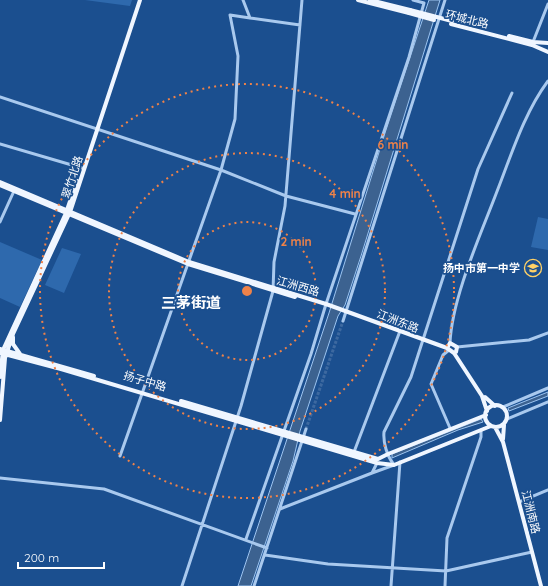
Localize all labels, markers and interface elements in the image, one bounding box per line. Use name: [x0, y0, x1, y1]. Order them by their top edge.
street label: 环城北路: [444, 7, 490, 31]
text: 6 min: [377, 137, 409, 152]
street label: 翠竹北路: [59, 154, 85, 200]
text: 4 min: [329, 186, 361, 201]
text: 2 min: [280, 234, 312, 249]
school or university icon: 扬中市第一中学: [523, 258, 543, 278]
place label: 扬中市第一中学: [443, 261, 520, 275]
street label: 江洲西路: [275, 273, 321, 299]
centre of rings: [240, 284, 254, 298]
district label: 三茅街道: [161, 293, 221, 312]
street label: 江洲东路: [375, 307, 421, 335]
street label: 扬子中路: [122, 368, 168, 394]
street label: 江洲南路: [519, 489, 543, 535]
scale bar: [18, 544, 104, 570]
text: 200 m: [24, 550, 59, 565]

